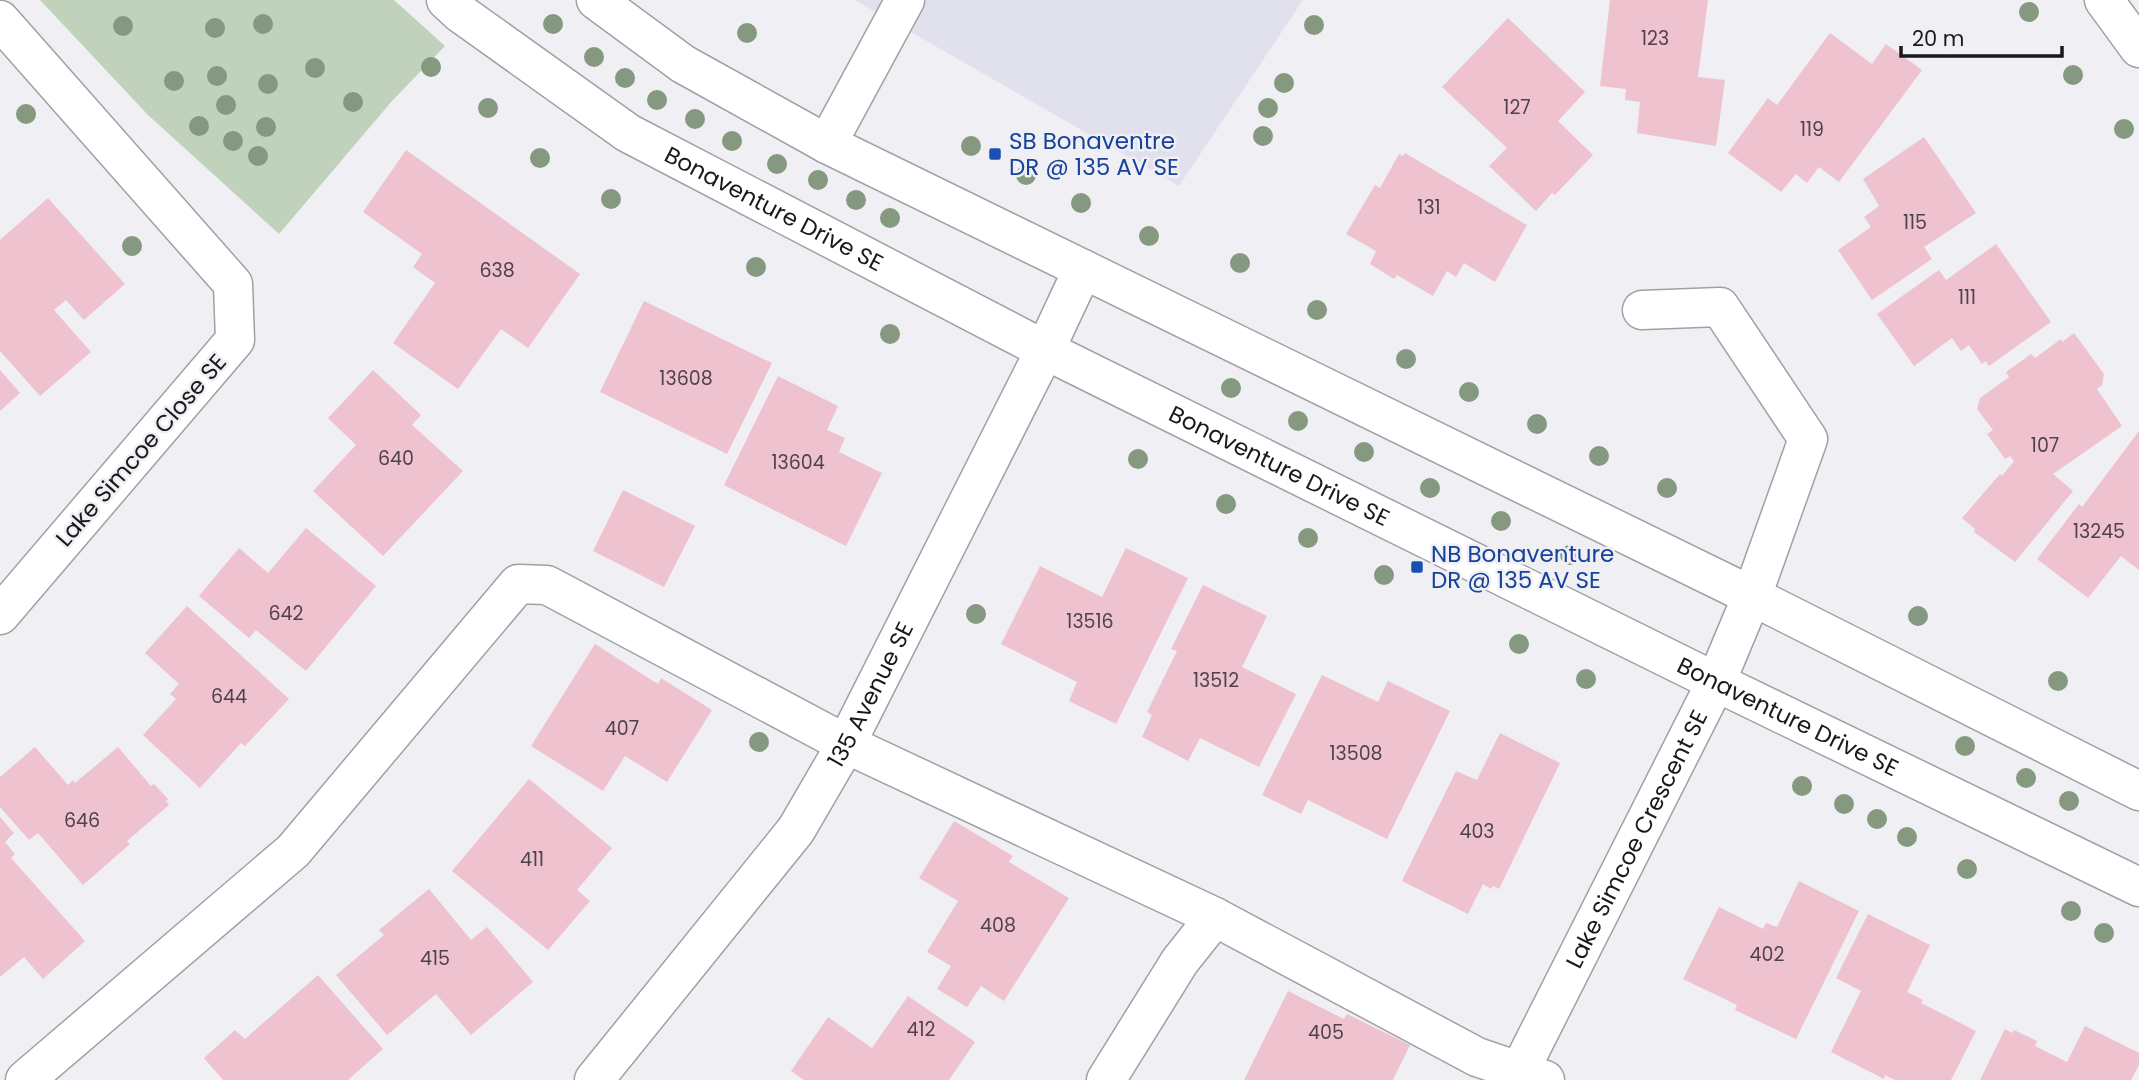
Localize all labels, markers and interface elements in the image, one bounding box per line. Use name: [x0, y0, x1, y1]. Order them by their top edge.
scale bar: [1901, 14, 2062, 58]
text: 20 m: [1912, 24, 1965, 53]
house number: 123: [1641, 25, 1669, 52]
house number: 127: [1503, 94, 1531, 121]
house number: 119: [1800, 116, 1824, 143]
place label: SB Bonaventre DR @ 135 AV SE: [1009, 125, 1179, 183]
street label: Bonaventure Drive SE: [659, 139, 889, 279]
marker: SB Bonaventre DR @ 135 AV SE: [987, 146, 1003, 162]
house number: 131: [1417, 194, 1441, 221]
house number: 115: [1903, 209, 1927, 236]
house number: 638: [479, 257, 515, 284]
house number: 111: [1958, 284, 1976, 311]
street label: Lake Simcoe Close SE: [48, 347, 234, 553]
house number: 13608: [659, 365, 713, 392]
street label: Bonaventure Drive SE: [1164, 398, 1395, 534]
house number: 107: [2031, 432, 2059, 459]
house number: 640: [378, 445, 414, 472]
house number: 13604: [771, 449, 825, 476]
house number: 13245: [2073, 518, 2125, 545]
place label: NB Bonaventure DR @ 135 AV SE: [1431, 538, 1614, 596]
marker: NB Bonaventure DR @ 135 AV SE: [1409, 559, 1425, 575]
house number: 642: [269, 600, 304, 627]
house number: 13516: [1066, 608, 1114, 635]
street label: 135 Avenue SE: [820, 616, 921, 773]
street label: Bonaventure Drive SE: [1672, 649, 1904, 784]
house number: 13512: [1193, 667, 1239, 694]
house number: 644: [211, 683, 247, 710]
street label: Lake Simcoe Crescent SE: [1558, 704, 1715, 974]
house number: 407: [605, 715, 639, 742]
house number: 13508: [1329, 740, 1383, 767]
house number: 646: [64, 807, 100, 834]
house number: 403: [1459, 818, 1495, 845]
house number: 411: [520, 846, 544, 873]
house number: 408: [980, 912, 1016, 939]
house number: 402: [1750, 941, 1784, 968]
house number: 415: [420, 945, 450, 972]
house number: 412: [907, 1016, 936, 1043]
house number: 405: [1308, 1019, 1344, 1046]

